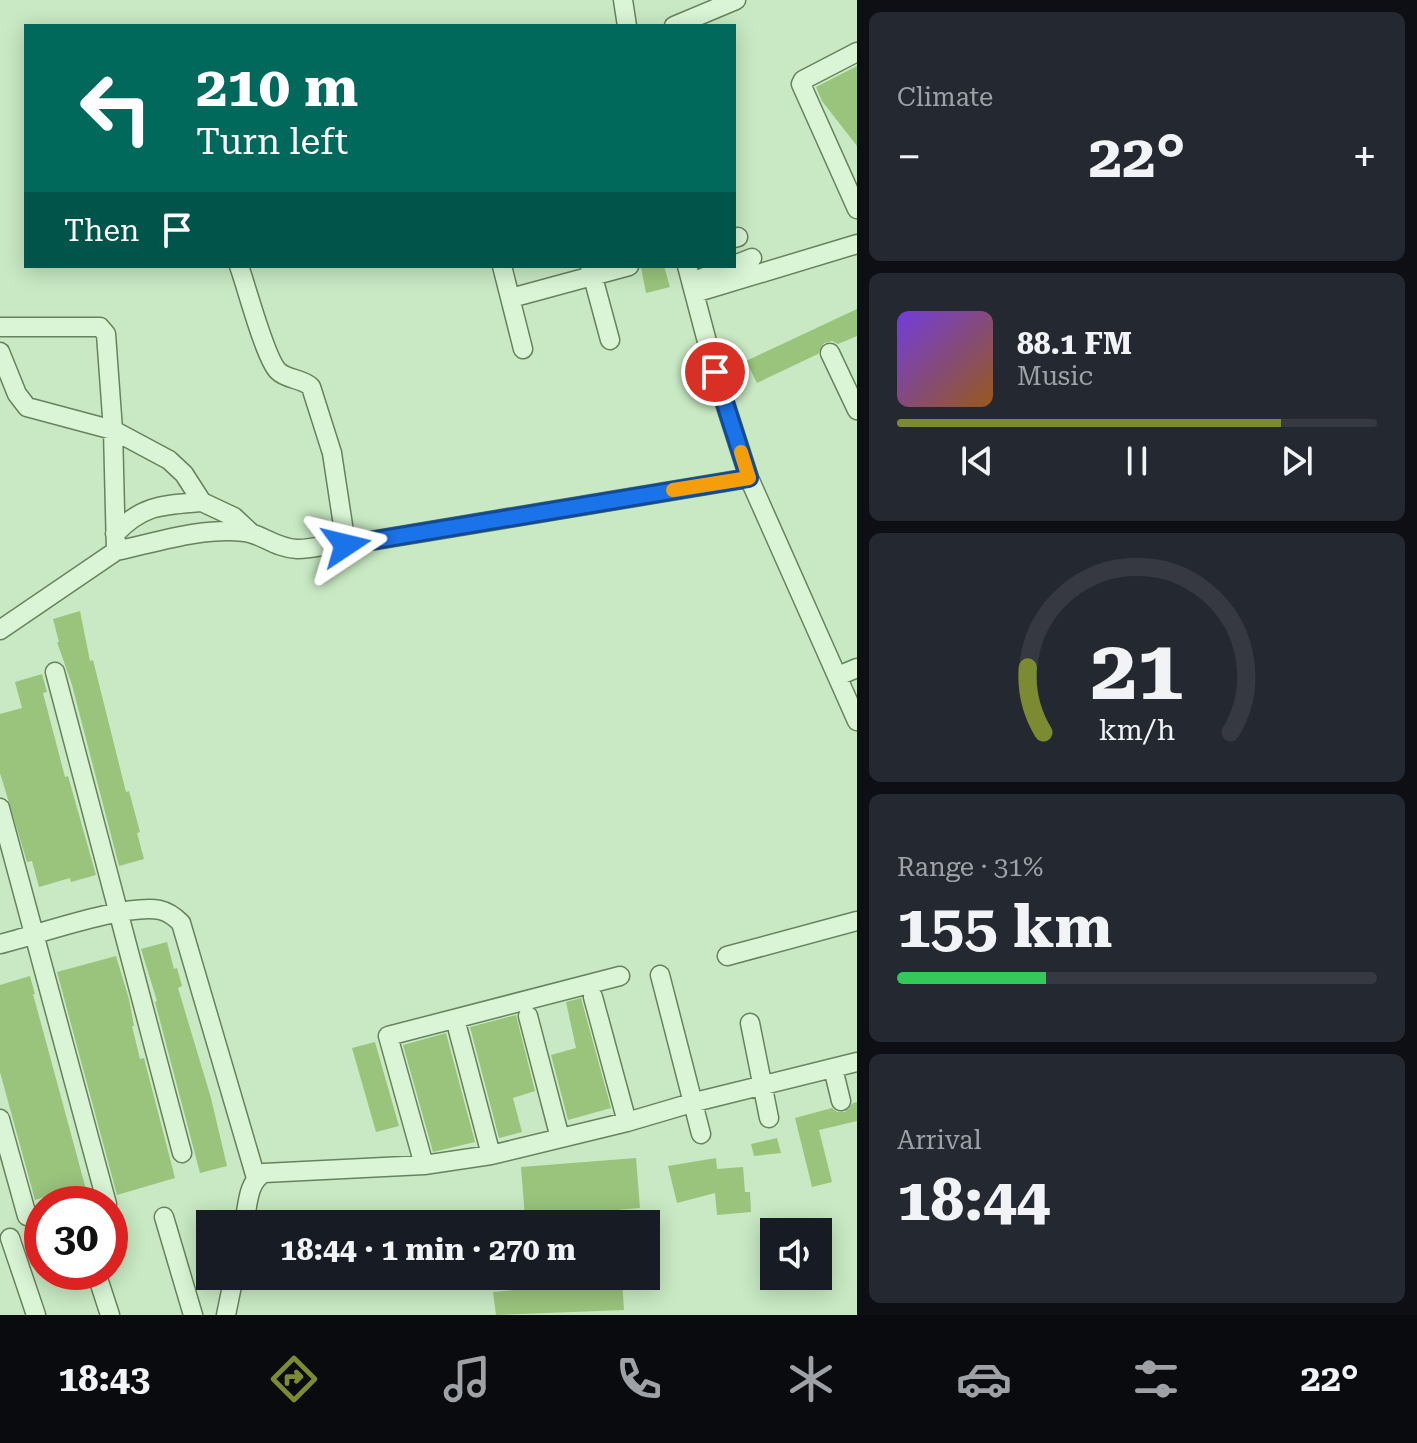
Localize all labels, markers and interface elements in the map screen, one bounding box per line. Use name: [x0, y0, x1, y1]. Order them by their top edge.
text: 210 m: [196, 54, 358, 120]
icon: left: [64, 56, 168, 160]
text: Climate: [897, 82, 993, 112]
text: Turn left: [196, 121, 348, 163]
text: 22°: [1088, 121, 1186, 192]
text: −: [897, 131, 922, 183]
text: +: [1352, 131, 1377, 183]
icon: arrive: [155, 208, 199, 252]
text: Then: [64, 213, 139, 248]
text: 88.1 FM: [1017, 326, 1132, 361]
pin: [681, 338, 749, 406]
icon: arrive: [693, 350, 737, 394]
text: Music: [1017, 361, 1093, 391]
icon: previous: [955, 439, 999, 483]
icon: pause: [1115, 439, 1159, 483]
icon: next: [1275, 439, 1319, 483]
position arrow: [304, 503, 388, 587]
text: 21: [1090, 622, 1184, 719]
text: km/h: [1099, 714, 1175, 748]
text: Range · 31%: [897, 852, 1043, 882]
text: 155 km: [897, 891, 1112, 962]
text: Arrival: [897, 1125, 982, 1155]
text: 18:44: [897, 1164, 1050, 1235]
speed limit sign: 30: [24, 1186, 128, 1290]
map controls: [760, 1218, 832, 1290]
button: sound: [760, 1218, 832, 1290]
text: 18:44 · 1 min · 270 m: [280, 1232, 576, 1267]
icon: directions: [266, 1351, 322, 1407]
icon: music: [439, 1351, 495, 1407]
icon: phone: [611, 1351, 667, 1407]
icon: climate: [783, 1351, 839, 1407]
icon: car: [956, 1351, 1012, 1407]
icon: filters: [1128, 1351, 1184, 1407]
text: 18:43: [58, 1358, 150, 1400]
text: 22°: [1301, 1358, 1359, 1400]

